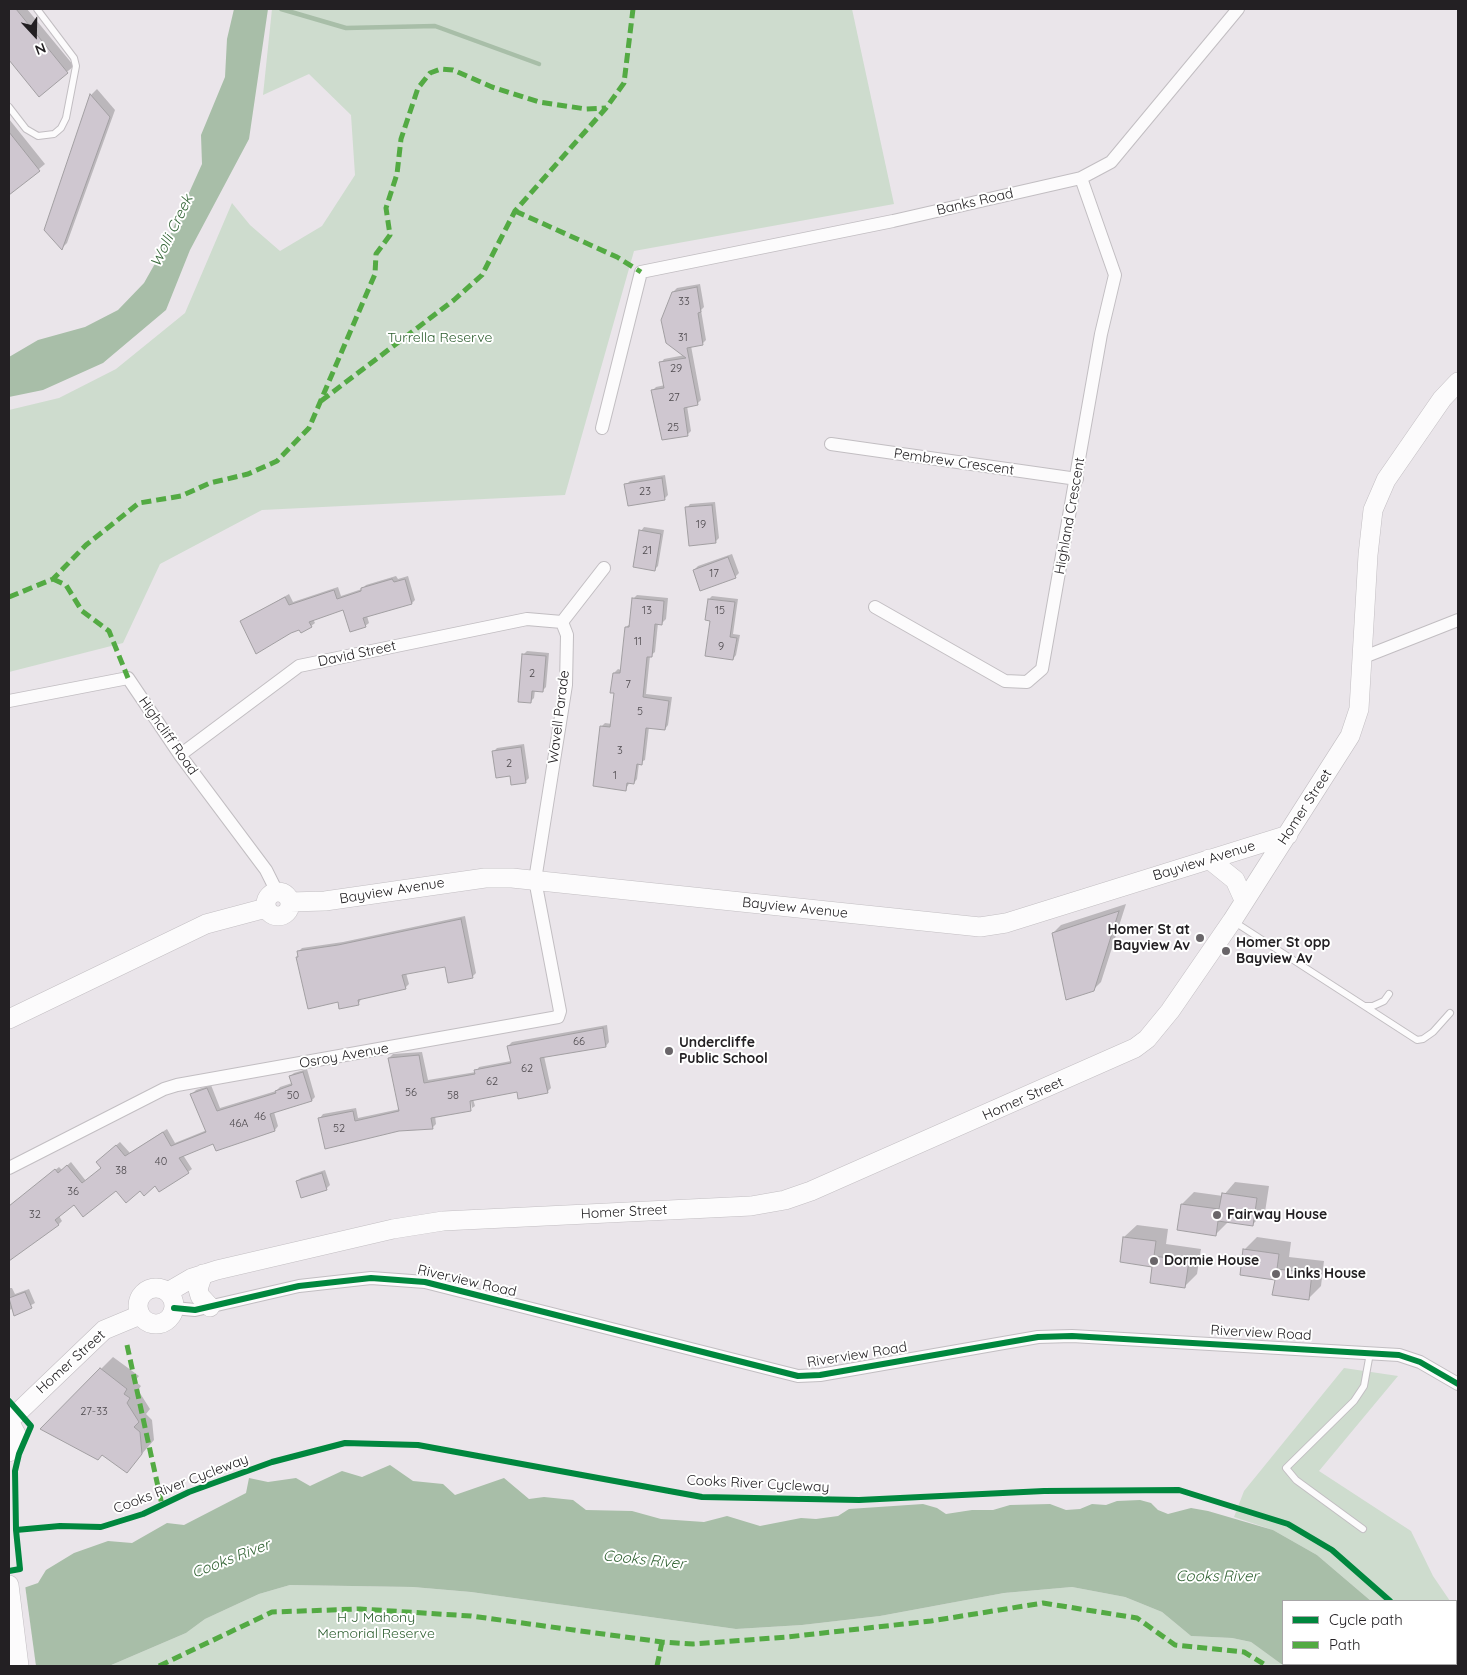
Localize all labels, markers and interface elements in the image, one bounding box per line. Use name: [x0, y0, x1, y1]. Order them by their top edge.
north arrow: [10, 10, 60, 60]
text: N: [32, 39, 48, 59]
street label: Banks Road: [935, 185, 1015, 219]
water label: Wolli Creek: [147, 192, 197, 270]
house number: 33: [678, 295, 690, 309]
park label: Turrella Reserve: [388, 330, 492, 346]
house number: 31: [678, 331, 688, 345]
house number: 29: [670, 362, 682, 376]
house number: 27: [668, 391, 680, 405]
house number: 25: [667, 421, 679, 435]
street label: Pembrew Crescent: [893, 445, 1015, 479]
street label: Highland Crescent: [1051, 456, 1089, 576]
house number: 23: [639, 485, 651, 499]
house number: 19: [696, 518, 706, 532]
house number: 21: [642, 544, 652, 558]
house number: 17: [709, 567, 719, 581]
house number: 13: [642, 604, 652, 618]
house number: 15: [715, 604, 725, 618]
house number: 11: [634, 635, 642, 649]
street label: David Street: [316, 638, 398, 670]
house number: 9: [718, 640, 724, 654]
house number: 2: [529, 667, 535, 681]
street label: Wavell Parade: [545, 669, 573, 765]
house number: 7: [625, 678, 631, 692]
street label: Highcliff Road: [135, 694, 201, 778]
house number: 5: [637, 705, 643, 719]
house number: 3: [617, 744, 623, 758]
house number: 2: [506, 757, 512, 771]
street label: Homer Street: [1274, 766, 1336, 848]
house number: 1: [613, 769, 617, 783]
street label: Bayview Avenue: [1151, 837, 1257, 885]
street label: Bayview Avenue: [338, 874, 446, 908]
street label: Bayview Avenue: [741, 894, 849, 922]
place label: Homer St at Bayview Av: [1108, 922, 1190, 954]
marker: Homer St at Bayview Av: [1194, 932, 1206, 944]
place label: Homer St opp Bayview Av: [1236, 935, 1330, 968]
marker: Homer St opp Bayview Av: [1220, 945, 1232, 957]
house number: 66: [573, 1035, 585, 1049]
place label: Undercliffe Public School: [679, 1035, 768, 1068]
street label: Osroy Avenue: [298, 1040, 390, 1072]
marker: Undercliffe Public School: [663, 1045, 675, 1057]
house number: 62: [521, 1062, 533, 1076]
street label: Homer Street: [980, 1074, 1066, 1124]
house number: 62: [486, 1075, 498, 1089]
house number: 56: [405, 1086, 417, 1100]
house number: 50: [287, 1089, 299, 1103]
house number: 58: [447, 1089, 459, 1103]
house number: 46: [254, 1110, 266, 1124]
house number: 46A: [230, 1117, 248, 1131]
house number: 52: [333, 1122, 345, 1136]
house number: 40: [155, 1155, 167, 1169]
house number: 38: [115, 1164, 127, 1178]
house number: 36: [67, 1185, 79, 1199]
street label: Homer Street: [580, 1201, 668, 1223]
place label: Fairway House: [1227, 1207, 1327, 1223]
house number: 32: [29, 1208, 41, 1222]
marker: Fairway House: [1211, 1209, 1223, 1221]
place label: Dormie House: [1164, 1253, 1259, 1269]
marker: Dormie House: [1148, 1255, 1160, 1267]
street label: Riverview Road: [416, 1261, 518, 1301]
place label: Links House: [1286, 1266, 1366, 1282]
marker: Links House: [1270, 1268, 1282, 1280]
street label: Riverview Road: [1210, 1322, 1312, 1344]
street label: Homer Street: [33, 1327, 109, 1397]
street label: Riverview Road: [806, 1339, 908, 1371]
house number: 27-33: [80, 1405, 108, 1419]
street label: Cooks River Cycleway: [111, 1451, 251, 1517]
street label: Cooks River Cycleway: [686, 1472, 830, 1496]
water label: Cooks River: [189, 1536, 273, 1582]
water label: Cooks River: [602, 1547, 686, 1573]
water label: Cooks River: [1176, 1567, 1258, 1585]
legend: [1282, 1600, 1457, 1665]
park label: H J Mahony Memorial Reserve: [317, 1610, 435, 1642]
text: Cycle path: [1329, 1610, 1403, 1629]
text: Path: [1329, 1635, 1361, 1654]

